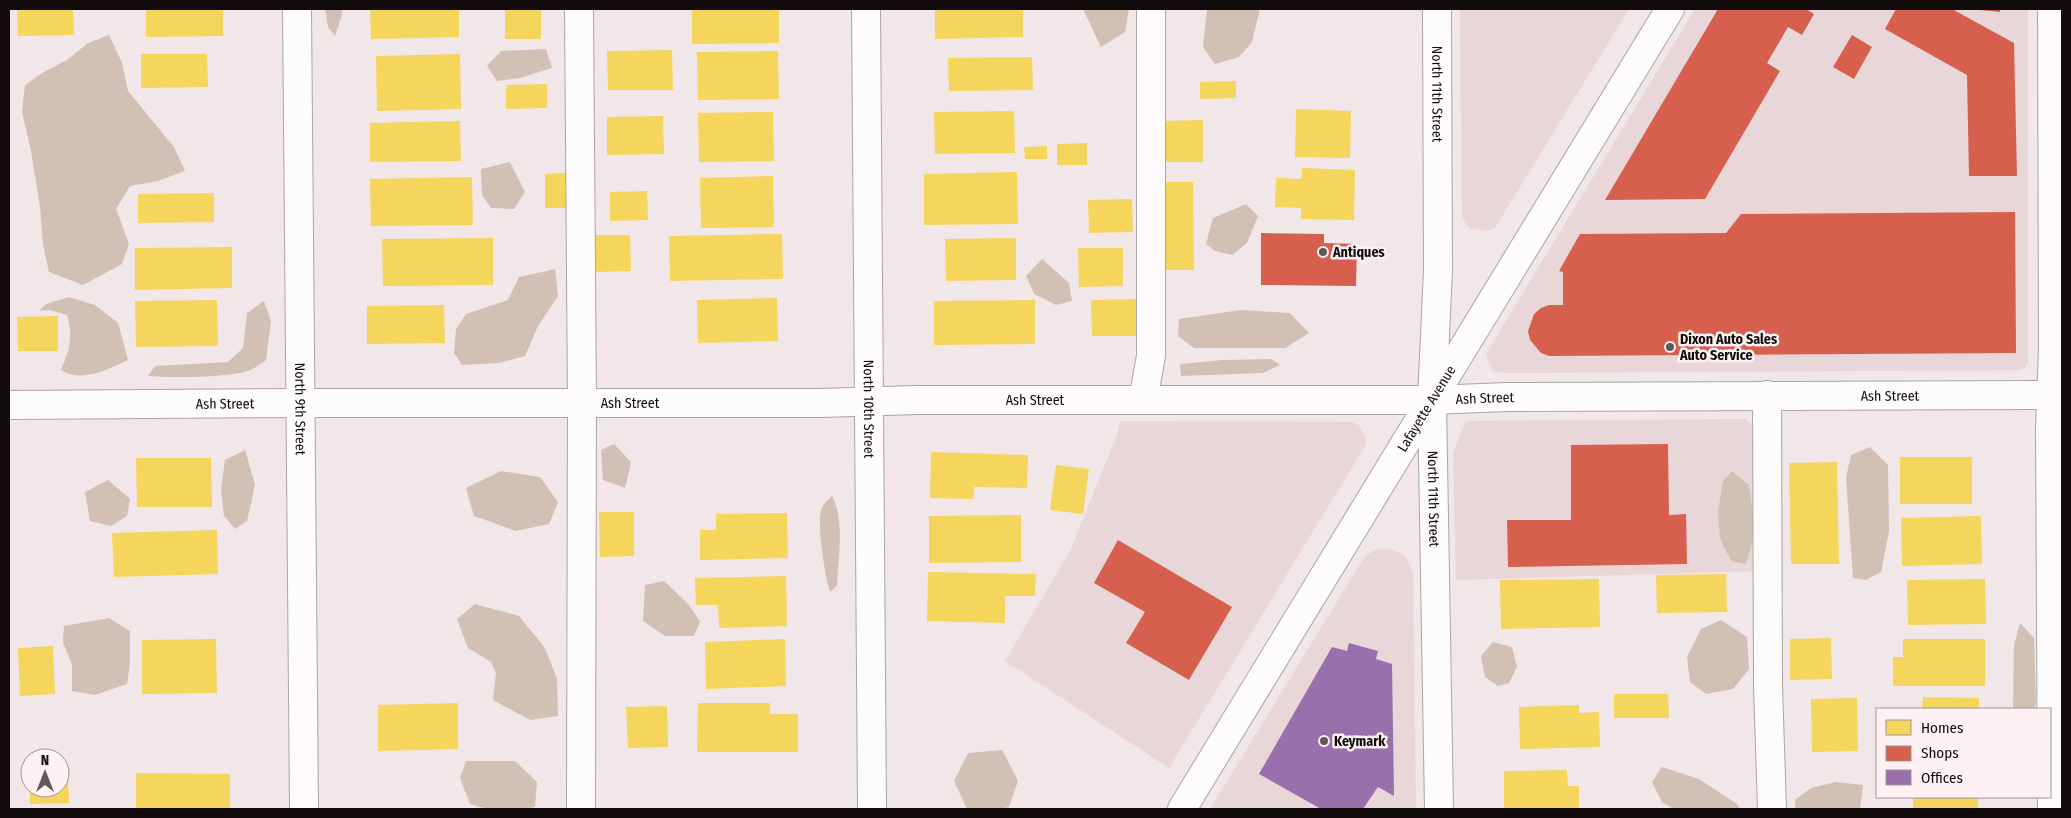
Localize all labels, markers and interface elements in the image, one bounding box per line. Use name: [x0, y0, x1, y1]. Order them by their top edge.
street label: North 11th Street: [1429, 46, 1446, 143]
place label: Antiques: [1332, 244, 1385, 261]
marker: Antiques: [1317, 246, 1329, 258]
place label: Dixon Auto Sales Auto Service: [1679, 331, 1777, 364]
marker: Dixon Auto Sales Auto Service: [1664, 341, 1676, 353]
street label: North 10th Street: [860, 360, 878, 459]
street label: Lafayette Avenue: [1393, 362, 1459, 455]
street label: North 9th Street: [292, 363, 309, 456]
street label: Ash Street: [1861, 387, 1920, 404]
street label: Ash Street: [1455, 388, 1515, 408]
street label: Ash Street: [1006, 392, 1065, 409]
street label: Ash Street: [196, 395, 255, 412]
street label: Ash Street: [601, 395, 660, 412]
street label: North 11th Street: [1424, 450, 1443, 548]
legend: [1876, 708, 2051, 798]
text: Homes: [1921, 719, 1963, 737]
place label: Keymark: [1334, 733, 1386, 750]
marker: Keymark: [1318, 735, 1330, 747]
text: Shops: [1921, 744, 1959, 762]
north arrow: [20, 748, 70, 798]
text: N: [41, 752, 49, 769]
text: Offices: [1921, 769, 1963, 787]

